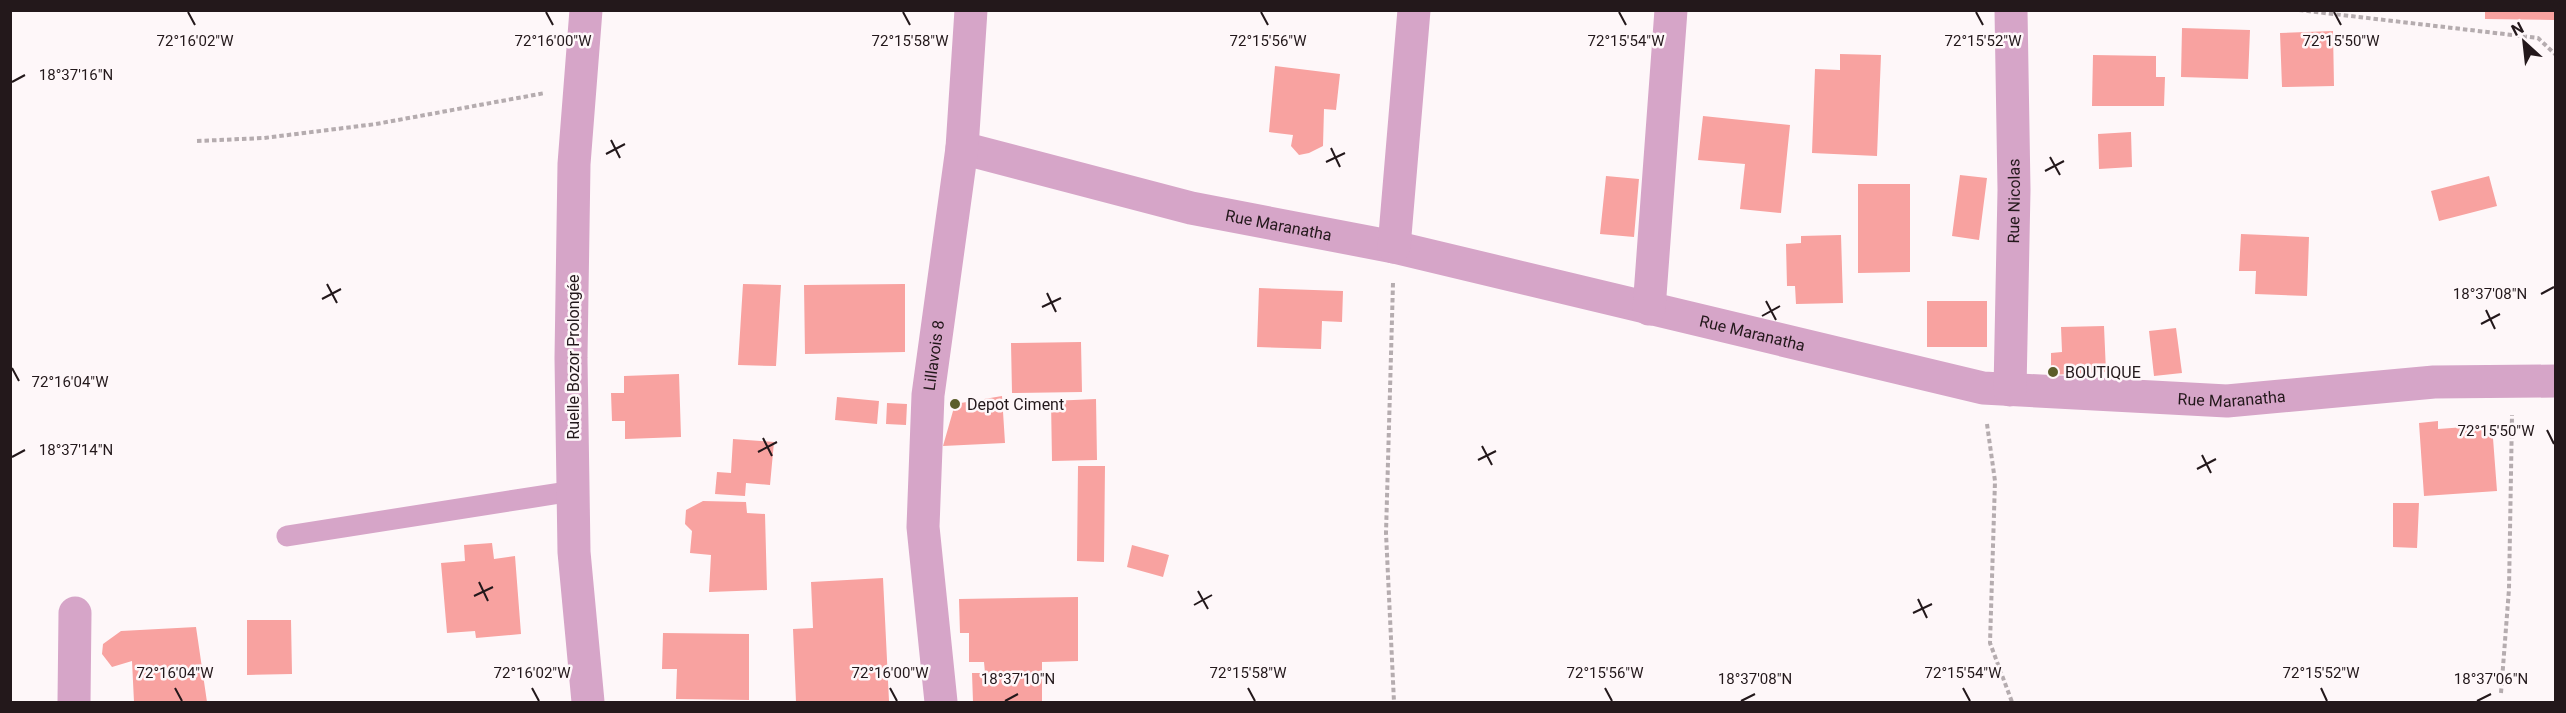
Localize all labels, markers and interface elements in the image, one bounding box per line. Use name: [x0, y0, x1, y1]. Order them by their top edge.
north arrow: [2494, 12, 2554, 72]
text: N: [2508, 18, 2527, 40]
text: 72°16'02"W: [157, 32, 233, 50]
text: 72°16'00"W: [515, 32, 591, 50]
text: 72°15'58"W: [872, 32, 948, 50]
text: 72°15'56"W: [1230, 32, 1306, 50]
text: 72°15'54"W: [1588, 32, 1664, 50]
text: 72°15'52"W: [1945, 32, 2021, 50]
text: 72°15'50"W: [2303, 32, 2379, 50]
text: 18°37'16"N: [39, 66, 113, 84]
street label: Rue Nicolas: [2004, 158, 2024, 244]
street label: Rue Maranatha: [1224, 206, 1333, 245]
street label: Ruelle Bozor Prolongée: [564, 275, 583, 439]
text: 18°37'08"N: [2453, 285, 2527, 303]
street label: Rue Maranatha: [1698, 311, 1807, 355]
street label: Lillavois 8: [920, 319, 948, 392]
place label: BOUTIQUE: [2065, 363, 2141, 382]
marker: BOUTIQUE: [2046, 365, 2060, 379]
text: 72°16'04"W: [32, 373, 108, 391]
street label: Rue Maranatha: [2177, 387, 2286, 411]
place label: Depot Ciment: [967, 395, 1064, 414]
marker: Depot Ciment: [948, 397, 962, 411]
text: 72°15'50"W: [2458, 422, 2534, 440]
text: 18°37'14"N: [39, 441, 113, 459]
text: 72°16'04"W: [137, 664, 213, 682]
text: 72°16'02"W: [494, 664, 570, 682]
text: 72°16'00"W: [852, 664, 928, 682]
text: 72°15'58"W: [1210, 664, 1286, 682]
text: 72°15'56"W: [1567, 664, 1643, 682]
text: 72°15'54"W: [1925, 664, 2001, 682]
text: 72°15'52"W: [2283, 664, 2359, 682]
text: 18°37'10"N: [981, 670, 1055, 688]
text: 18°37'08"N: [1718, 670, 1792, 688]
text: 18°37'06"N: [2454, 670, 2528, 688]

